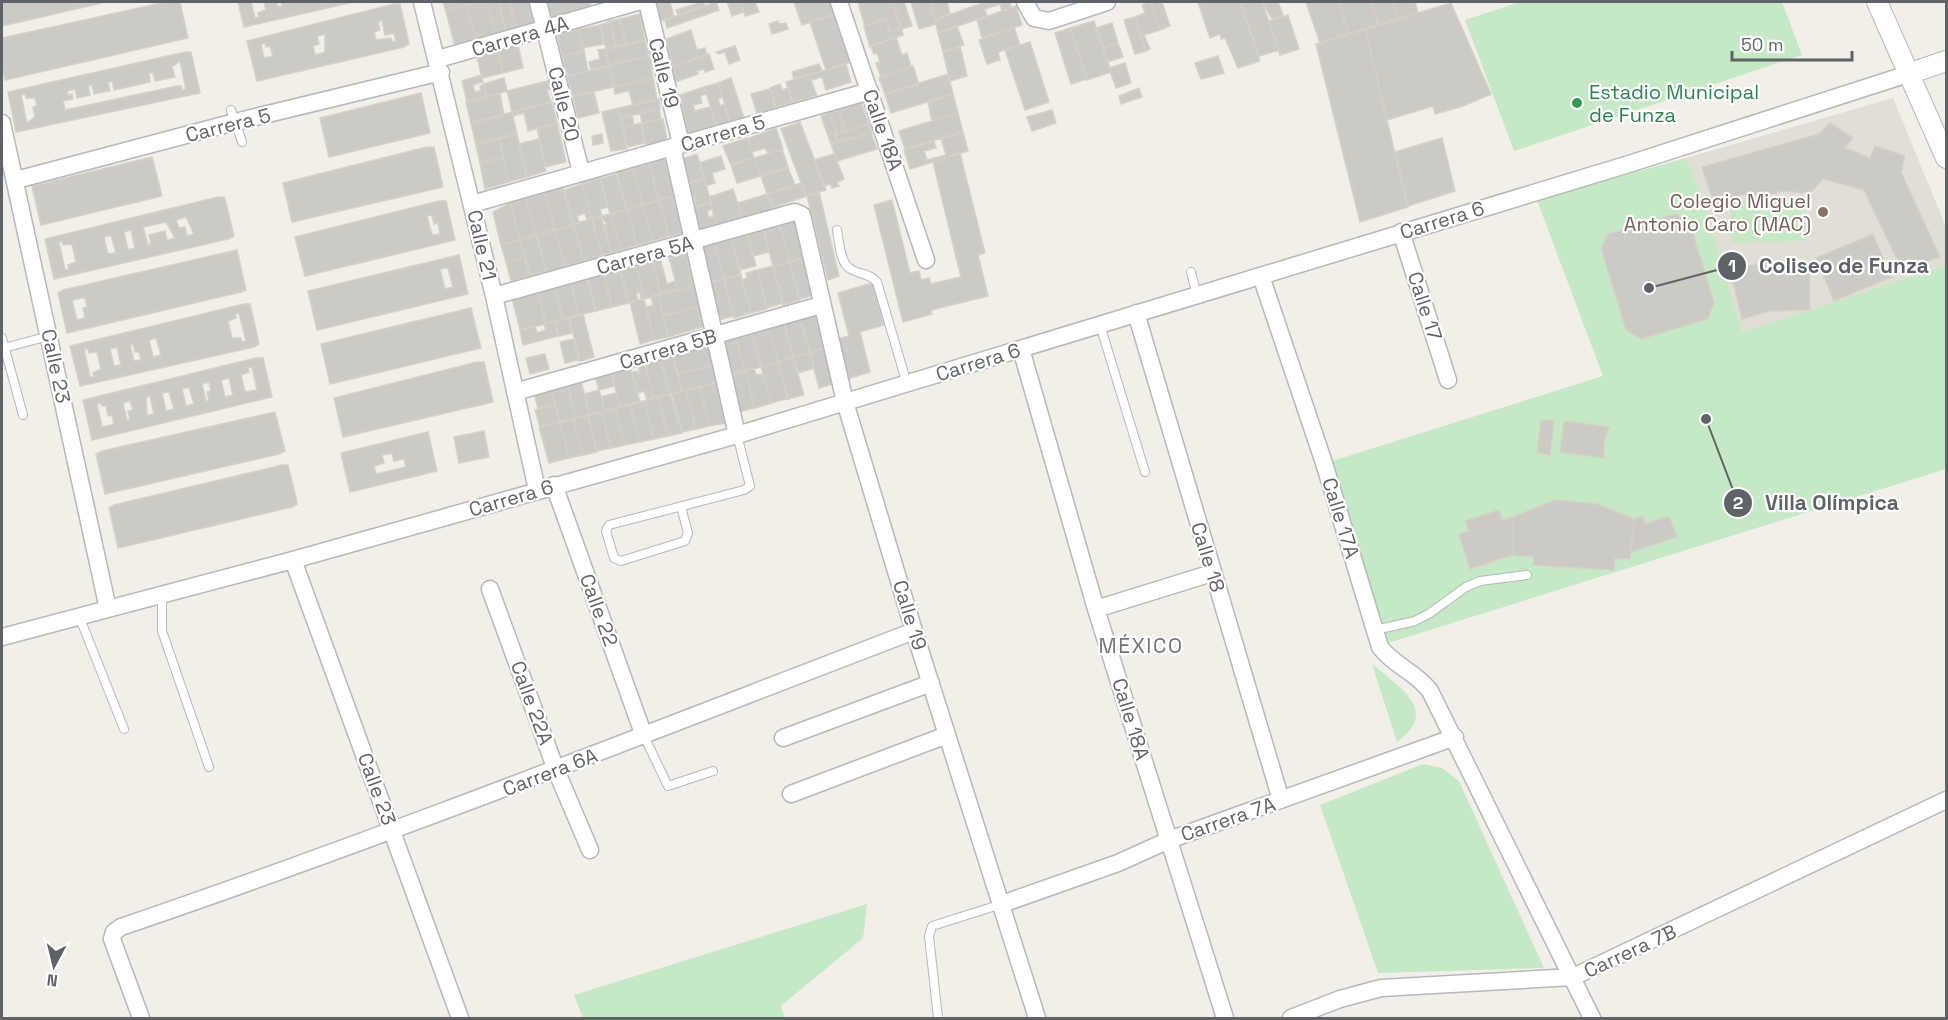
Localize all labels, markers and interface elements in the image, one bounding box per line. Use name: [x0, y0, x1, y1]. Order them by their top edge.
street label: Carrera 4A: [468, 10, 572, 62]
scale bar: [1732, 24, 1852, 62]
text: 50 m: [1741, 33, 1783, 56]
street label: Calle 19: [643, 35, 685, 111]
street label: Calle 20: [542, 64, 586, 144]
place label: Estadio Municipal de Funza: [1589, 79, 1759, 128]
street label: Calle 18A: [857, 86, 909, 175]
marker: Estadio Municipal de Funza: [1570, 96, 1584, 110]
street label: Carrera 5: [183, 102, 273, 148]
street label: Carrera 5: [678, 109, 768, 157]
place label: Colegio Miguel Antonio Caro (MAC): [1624, 188, 1811, 237]
street label: Carrera 6: [1397, 195, 1487, 245]
marker: Colegio Miguel Antonio Caro (MAC): [1816, 205, 1830, 219]
street label: Calle 21: [461, 207, 503, 283]
street label: Carrera 5A: [594, 229, 697, 280]
callout: Coliseo de Funza: [1717, 246, 1940, 285]
text: Coliseo de Funza: [1759, 252, 1929, 279]
text: 1: [1728, 254, 1736, 277]
street label: Calle 17: [1402, 268, 1448, 344]
street label: Carrera 5B: [616, 323, 720, 375]
street label: Calle 23: [35, 327, 77, 405]
street label: Carrera 6: [933, 337, 1023, 387]
street label: Carrera 6: [466, 474, 556, 522]
street label: Calle 17A: [1316, 474, 1366, 562]
callout: Villa Olímpica: [1723, 484, 1911, 523]
text: Villa Olímpica: [1765, 489, 1899, 516]
text: 2: [1733, 491, 1744, 514]
street label: Calle 18: [1185, 519, 1231, 595]
street label: Calle 22: [574, 570, 624, 650]
street label: Calle 19: [887, 577, 933, 653]
district label: MÉXICO: [1098, 632, 1184, 659]
street label: Calle 22A: [505, 657, 559, 749]
street label: Calle 18A: [1106, 675, 1156, 764]
street label: Carrera 6A: [499, 742, 602, 802]
street label: Calle 23: [352, 749, 402, 829]
street label: Carrera 7A: [1177, 791, 1279, 847]
street label: Carrera 7B: [1580, 918, 1680, 984]
north arrow: [24, 936, 84, 996]
text: N: [46, 969, 59, 991]

